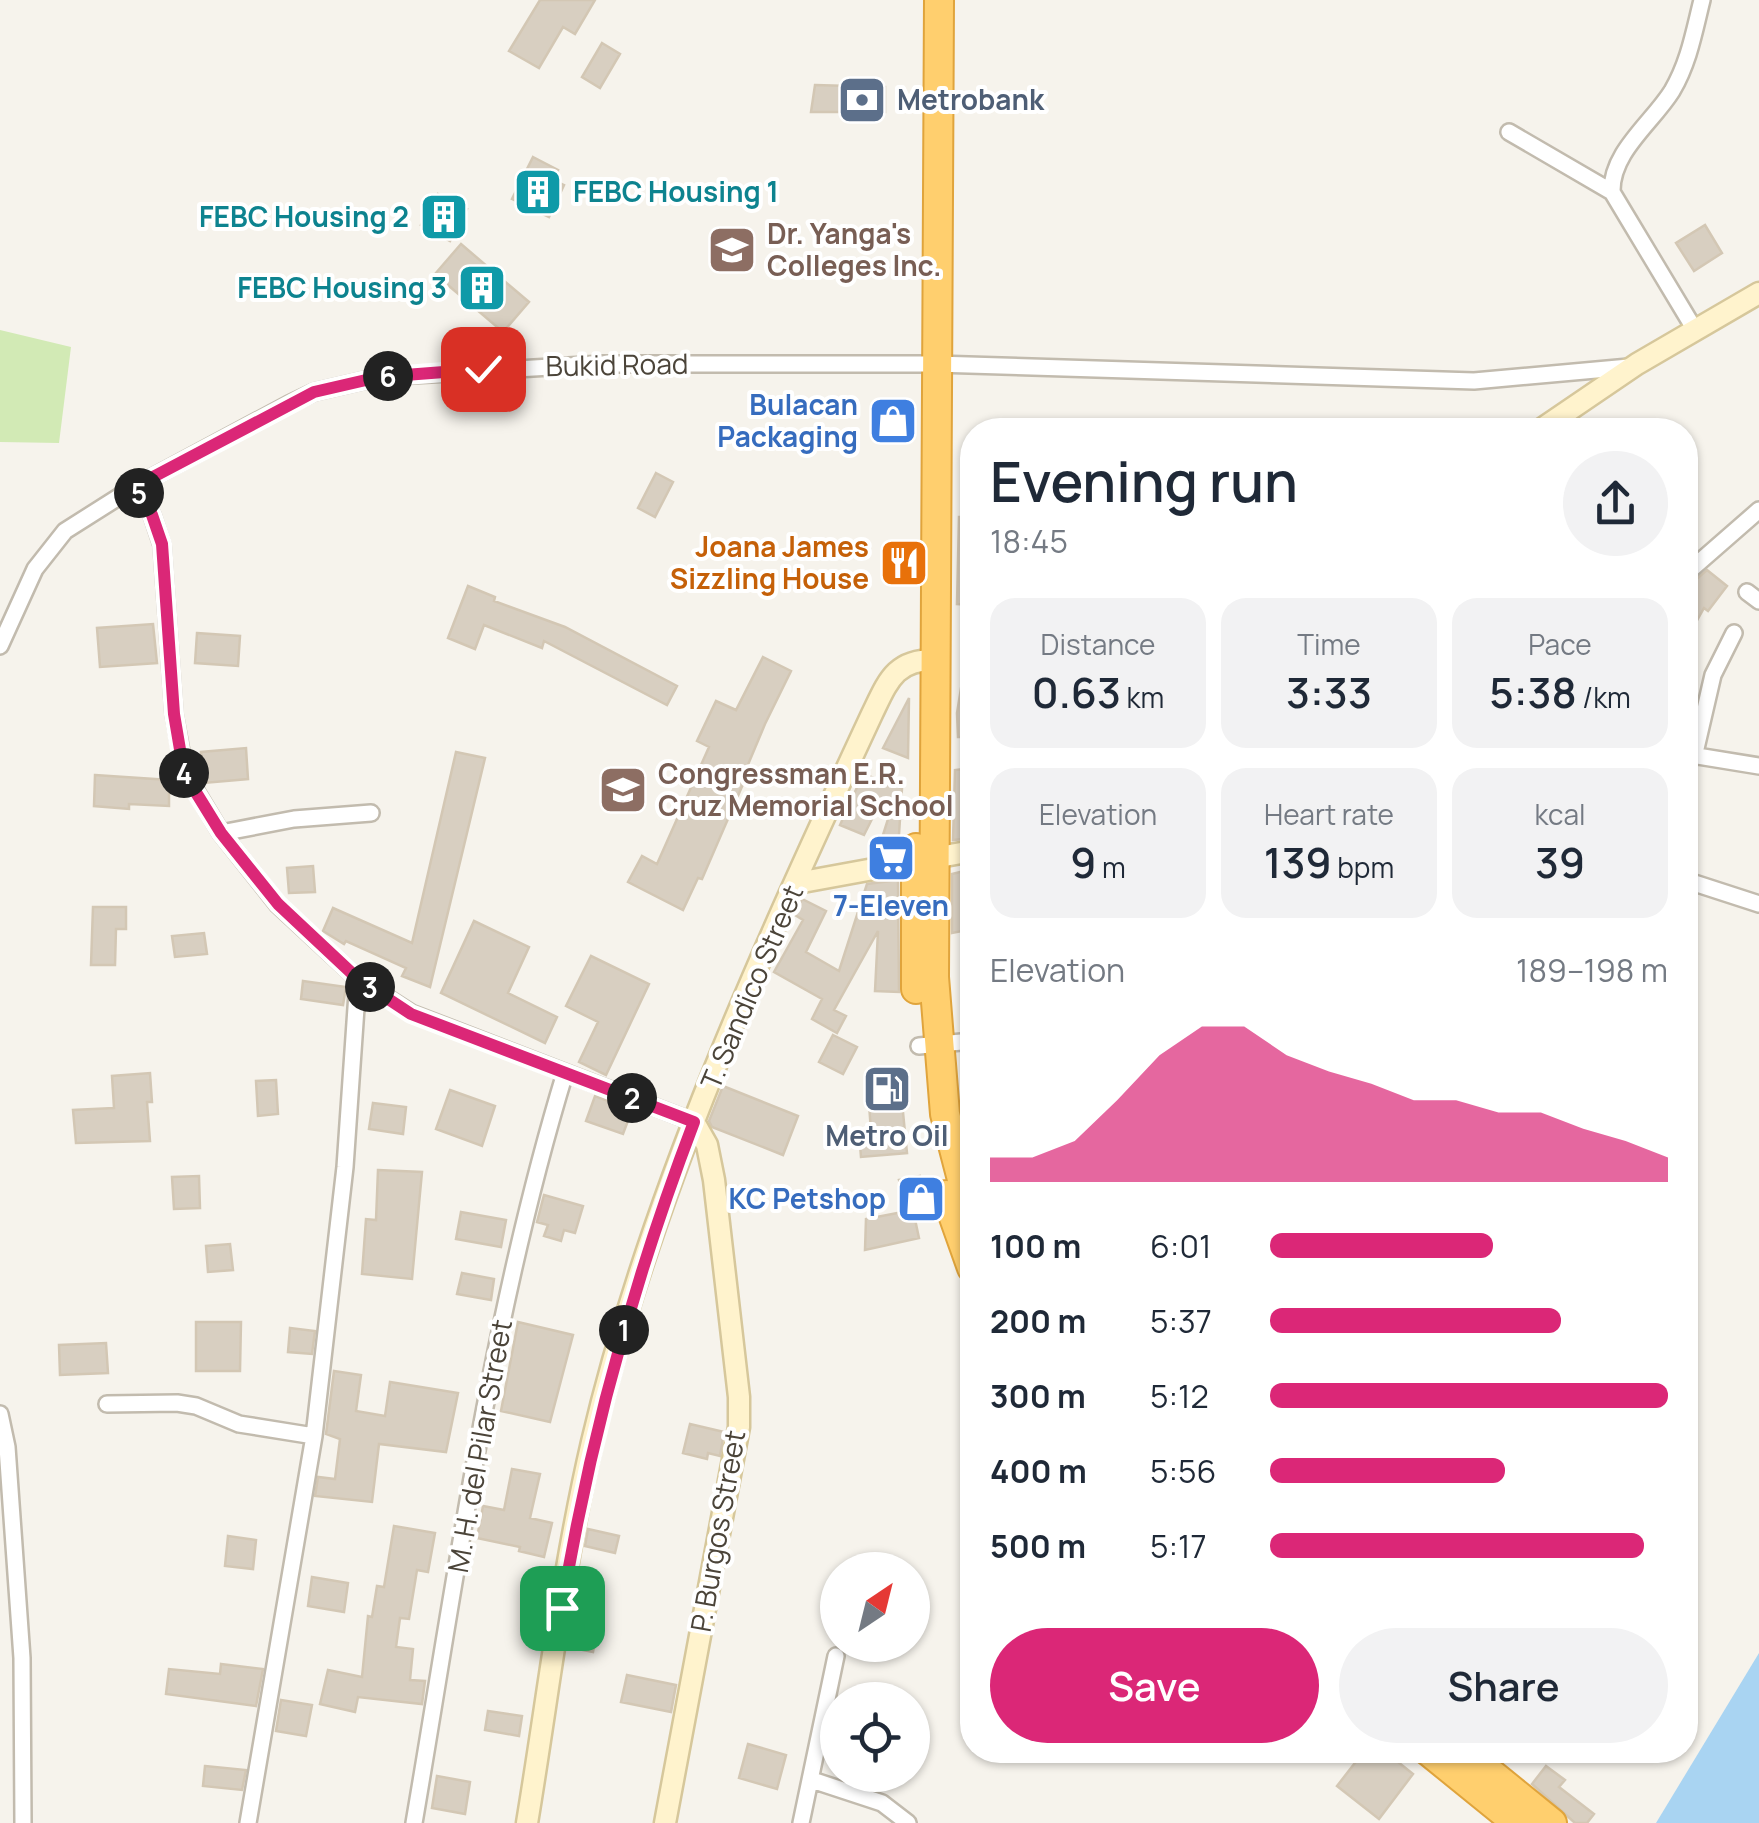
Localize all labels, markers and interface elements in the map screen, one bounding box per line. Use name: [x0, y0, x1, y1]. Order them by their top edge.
bank icon: Metrobank: [836, 74, 888, 126]
place label: Metrobank: [897, 80, 1045, 118]
building icon: FEBC Housing 1: [512, 166, 564, 218]
place label: FEBC Housing 1: [573, 172, 779, 210]
building icon: FEBC Housing 2: [418, 191, 470, 243]
place label: FEBC Housing 2: [199, 197, 409, 235]
place label: Dr. Yanga's Colleges Inc.: [767, 214, 942, 284]
school or university icon: Dr. Yanga's Colleges Inc.: [706, 224, 758, 276]
building icon: FEBC Housing 3: [456, 262, 508, 314]
place label: FEBC Housing 3: [237, 268, 447, 306]
pin: [441, 327, 526, 412]
icon: check: [456, 342, 511, 397]
street label: Bukid Road: [545, 344, 689, 384]
pin: 6: [363, 351, 413, 401]
text: 6: [379, 357, 397, 395]
place label: Bulacan Packaging: [717, 385, 858, 455]
shop icon: Bulacan Packaging: [867, 395, 919, 447]
text: Evening run: [990, 443, 1298, 519]
button: share: [1563, 451, 1668, 556]
pin: 5: [114, 468, 164, 518]
text: 5: [131, 474, 147, 512]
text: 18:45: [990, 519, 1068, 563]
place label: Joana James Sizzling House: [670, 527, 869, 597]
restaurant icon: Joana James Sizzling House: [878, 537, 930, 589]
text: Distance: [1041, 625, 1155, 663]
text: Time: [1297, 625, 1361, 663]
text: Pace: [1528, 625, 1592, 663]
text: 0.63: [1032, 663, 1121, 721]
text: 3:33: [1286, 663, 1372, 721]
text: 5:38: [1489, 663, 1577, 721]
text: km: [1121, 678, 1164, 716]
text: /km: [1577, 678, 1631, 716]
pin: 4: [159, 748, 209, 798]
text: 4: [175, 754, 193, 792]
place label: Congressman E.R. Cruz Memorial School: [658, 754, 954, 824]
school or university icon: Congressman E.R. Cruz Memorial School: [597, 764, 649, 816]
text: Elevation: [1039, 795, 1157, 833]
text: Heart rate: [1264, 795, 1394, 833]
text: kcal: [1534, 795, 1586, 833]
supermarket icon: 7-Eleven: [865, 832, 917, 884]
text: 9: [1070, 833, 1096, 891]
text: 139: [1264, 833, 1332, 891]
text: 39: [1535, 833, 1585, 891]
text: m: [1096, 848, 1126, 886]
text: bpm: [1332, 848, 1394, 886]
street label: T. Sandico Street: [691, 879, 811, 1095]
place label: 7-Eleven: [833, 886, 949, 924]
text: Elevation: [990, 948, 1125, 992]
text: 189–198 m: [1516, 948, 1668, 992]
pin: 3: [345, 962, 395, 1012]
text: 3: [362, 968, 378, 1006]
fuel station icon: Metro Oil: [861, 1063, 913, 1115]
pin: 2: [607, 1073, 657, 1123]
text: 2: [624, 1079, 640, 1117]
place label: Metro Oil: [825, 1116, 949, 1154]
shop icon: KC Petshop: [895, 1173, 947, 1225]
place label: KC Petshop: [728, 1179, 886, 1217]
text: 100 m: [990, 1224, 1081, 1268]
text: 6:01: [1150, 1224, 1211, 1268]
text: 200 m: [990, 1299, 1086, 1343]
text: 5:37: [1150, 1299, 1212, 1343]
pin: 1: [599, 1305, 649, 1355]
text: 1: [618, 1311, 630, 1349]
street label: M. H. del Pilar Street: [438, 1316, 520, 1576]
text: 300 m: [990, 1374, 1086, 1418]
text: 5:12: [1150, 1374, 1209, 1418]
street label: P. Burgos Street: [681, 1427, 753, 1635]
text: 400 m: [990, 1449, 1087, 1493]
text: 5:56: [1150, 1449, 1216, 1493]
text: 500 m: [990, 1524, 1086, 1568]
text: 5:17: [1150, 1524, 1207, 1568]
north arrow: [820, 1552, 930, 1662]
map controls: [820, 1552, 930, 1792]
pin: [520, 1566, 605, 1651]
icon: arrive: [535, 1581, 590, 1636]
button: Save: [990, 1628, 1319, 1743]
button: Share: [1339, 1628, 1668, 1743]
button: locate: [820, 1682, 930, 1792]

